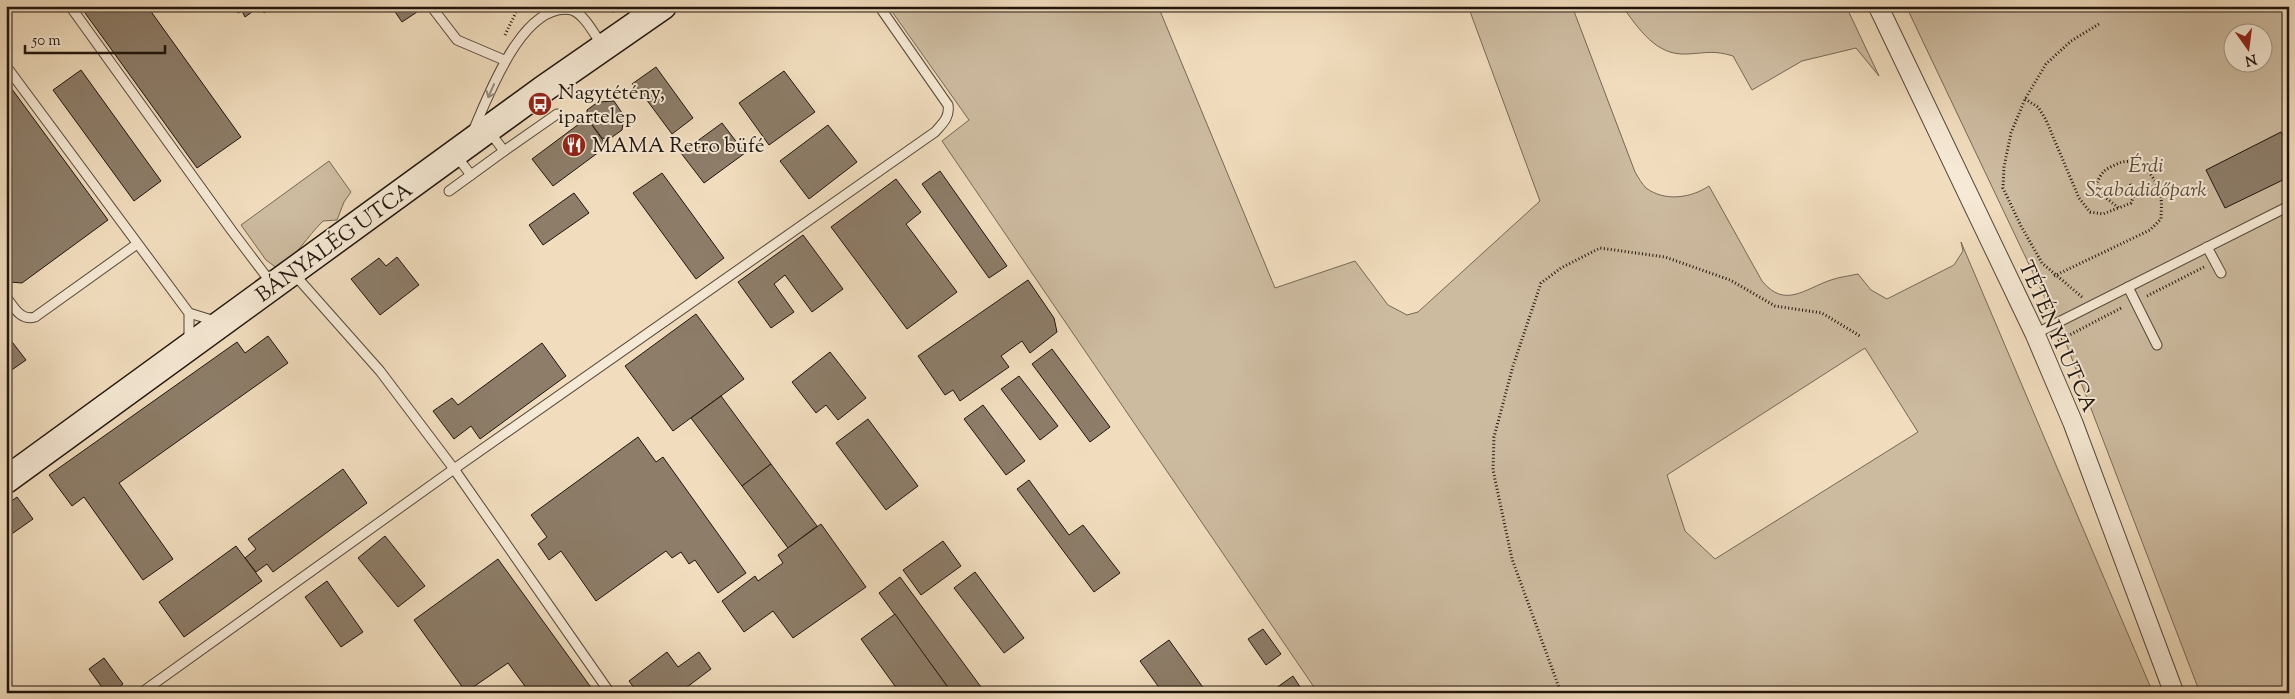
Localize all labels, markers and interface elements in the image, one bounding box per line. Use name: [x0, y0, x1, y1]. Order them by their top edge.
scale bar: [25, 22, 165, 54]
north arrow: [2222, 22, 2272, 72]
text: 50 m: [31, 31, 61, 52]
text: N: [2243, 48, 2259, 70]
place label: Nagytétény, ipartelep: [558, 79, 665, 133]
one-way arrow: [485, 83, 495, 98]
bus stop icon: Nagytétény, ipartelep: [527, 91, 553, 117]
restaurant icon: MAMA Retro büfé: [561, 132, 587, 158]
place label: MAMA Retro büfé: [592, 132, 765, 162]
park label: Érdi Szabadidőpark: [2085, 152, 2207, 206]
street label: BÁNYALÉG UTCA: [251, 176, 420, 311]
street label: TÉTÉNYI UTCA: [2009, 256, 2103, 417]

